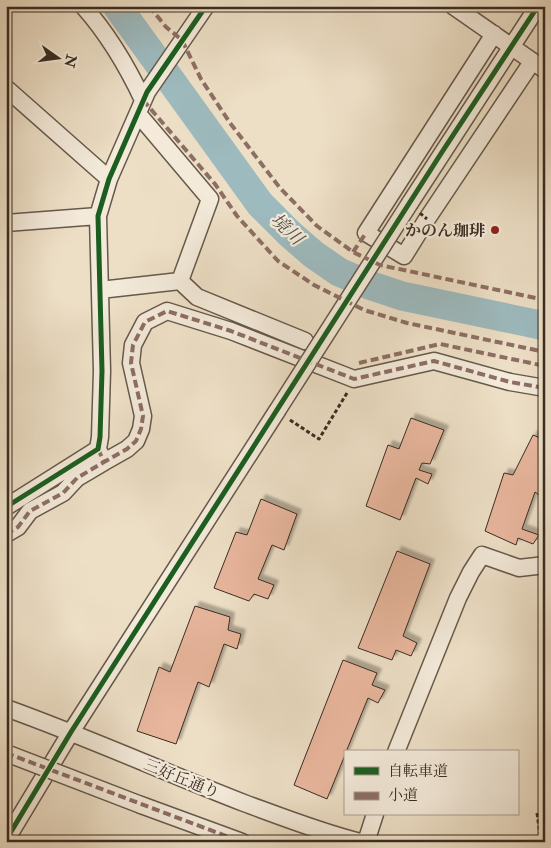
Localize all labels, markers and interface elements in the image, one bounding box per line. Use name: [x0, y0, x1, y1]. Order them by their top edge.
north arrow: [32, 32, 82, 82]
text: N: [60, 52, 80, 70]
water label: 境川: [266, 209, 309, 251]
place label: かのん珈琲: [405, 221, 485, 241]
marker: かのん珈琲: [489, 224, 501, 236]
legend: [344, 750, 518, 816]
street label: 三好丘通り: [141, 755, 222, 803]
text: 自転車道: [388, 762, 448, 781]
text: 小道: [388, 786, 418, 805]

